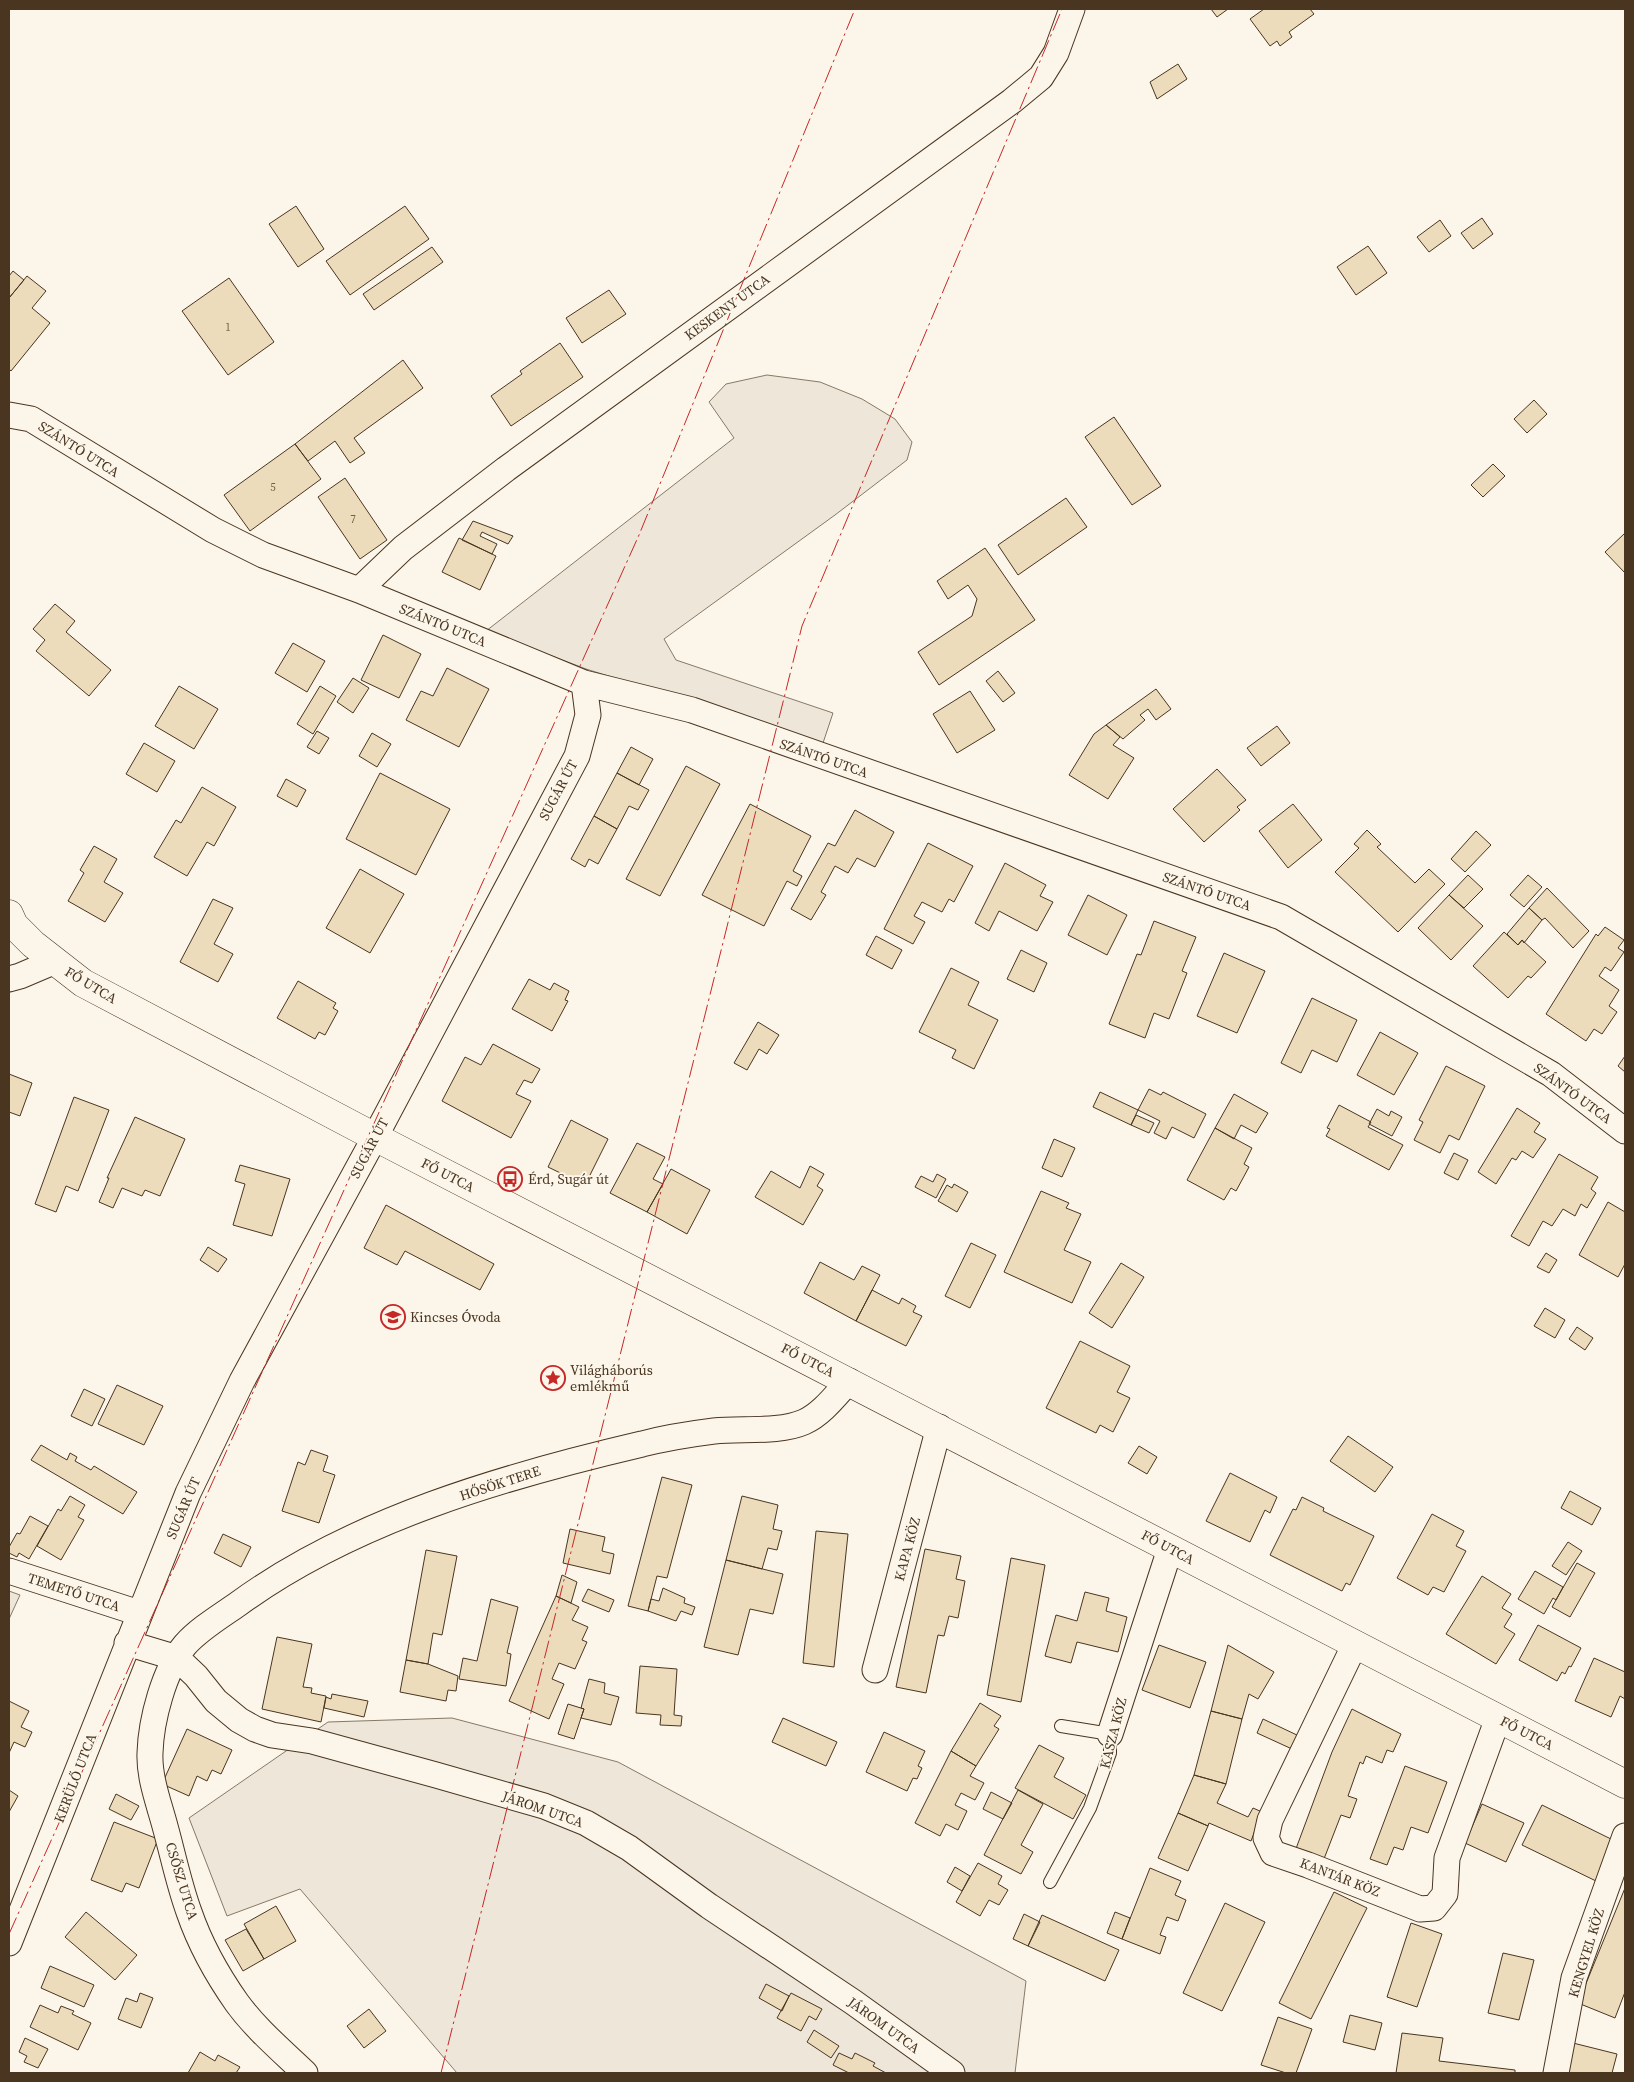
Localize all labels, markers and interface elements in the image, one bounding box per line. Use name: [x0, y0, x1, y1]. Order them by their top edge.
street label: KESKENY UTCA: [680, 269, 774, 345]
house number: 1: [225, 320, 231, 335]
street label: SZÁNTÓ UTCA: [35, 416, 124, 482]
house number: 5: [270, 480, 276, 495]
house number: 7: [350, 512, 356, 527]
street label: SZÁNTÓ UTCA: [396, 598, 490, 652]
street label: SZÁNTÓ UTCA: [777, 734, 872, 783]
street label: SUGÁR ÚT: [534, 756, 583, 824]
street label: SZÁNTÓ UTCA: [1160, 867, 1255, 916]
street label: FŐ UTCA: [61, 962, 121, 1009]
street label: SZÁNTÓ UTCA: [1530, 1058, 1617, 1129]
street label: SUGÁR ÚT: [345, 1114, 394, 1182]
street label: FŐ UTCA: [418, 1153, 479, 1197]
bus stop icon: Érd, Sugár út: [497, 1166, 523, 1192]
place label: Érd, Sugár út: [528, 1169, 609, 1189]
school or university icon: Kincses Óvoda: [380, 1304, 406, 1330]
place label: Kincses Óvoda: [410, 1307, 502, 1327]
street label: FŐ UTCA: [778, 1338, 839, 1382]
place label: Világháborús emlékmű: [570, 1360, 653, 1396]
place icon: Világháborús emlékmű: [540, 1365, 566, 1391]
street label: HŐSÖK TERE: [457, 1460, 543, 1506]
street label: SUGÁR ÚT: [161, 1473, 205, 1542]
street label: KAPA KÖZ: [889, 1515, 925, 1583]
street label: FŐ UTCA: [1138, 1525, 1199, 1570]
street label: TEMETŐ UTCA: [25, 1568, 123, 1617]
street label: KASZA KÖZ: [1094, 1695, 1132, 1771]
street label: FŐ UTCA: [1497, 1711, 1558, 1755]
street label: KERÜLŐ UTCA: [49, 1730, 101, 1825]
street label: JÁROM UTCA: [499, 1785, 587, 1832]
street label: CSŐSZ UTCA: [161, 1840, 204, 1923]
street label: KANTÁR KÖZ: [1297, 1853, 1383, 1902]
street label: KENGYEL KÖZ: [1563, 1906, 1609, 2000]
street label: JÁROM UTCA: [843, 1991, 925, 2058]

